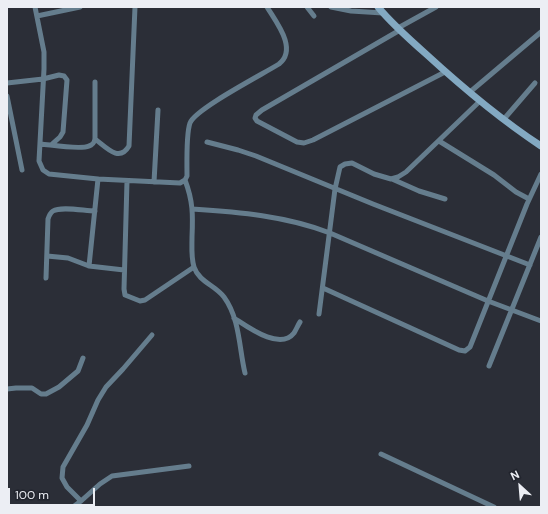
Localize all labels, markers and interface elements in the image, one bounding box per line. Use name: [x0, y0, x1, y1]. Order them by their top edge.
north arrow: [500, 466, 540, 506]
text: N: [508, 467, 521, 483]
scale bar: [10, 480, 97, 506]
text: 100 m: [15, 487, 49, 503]

